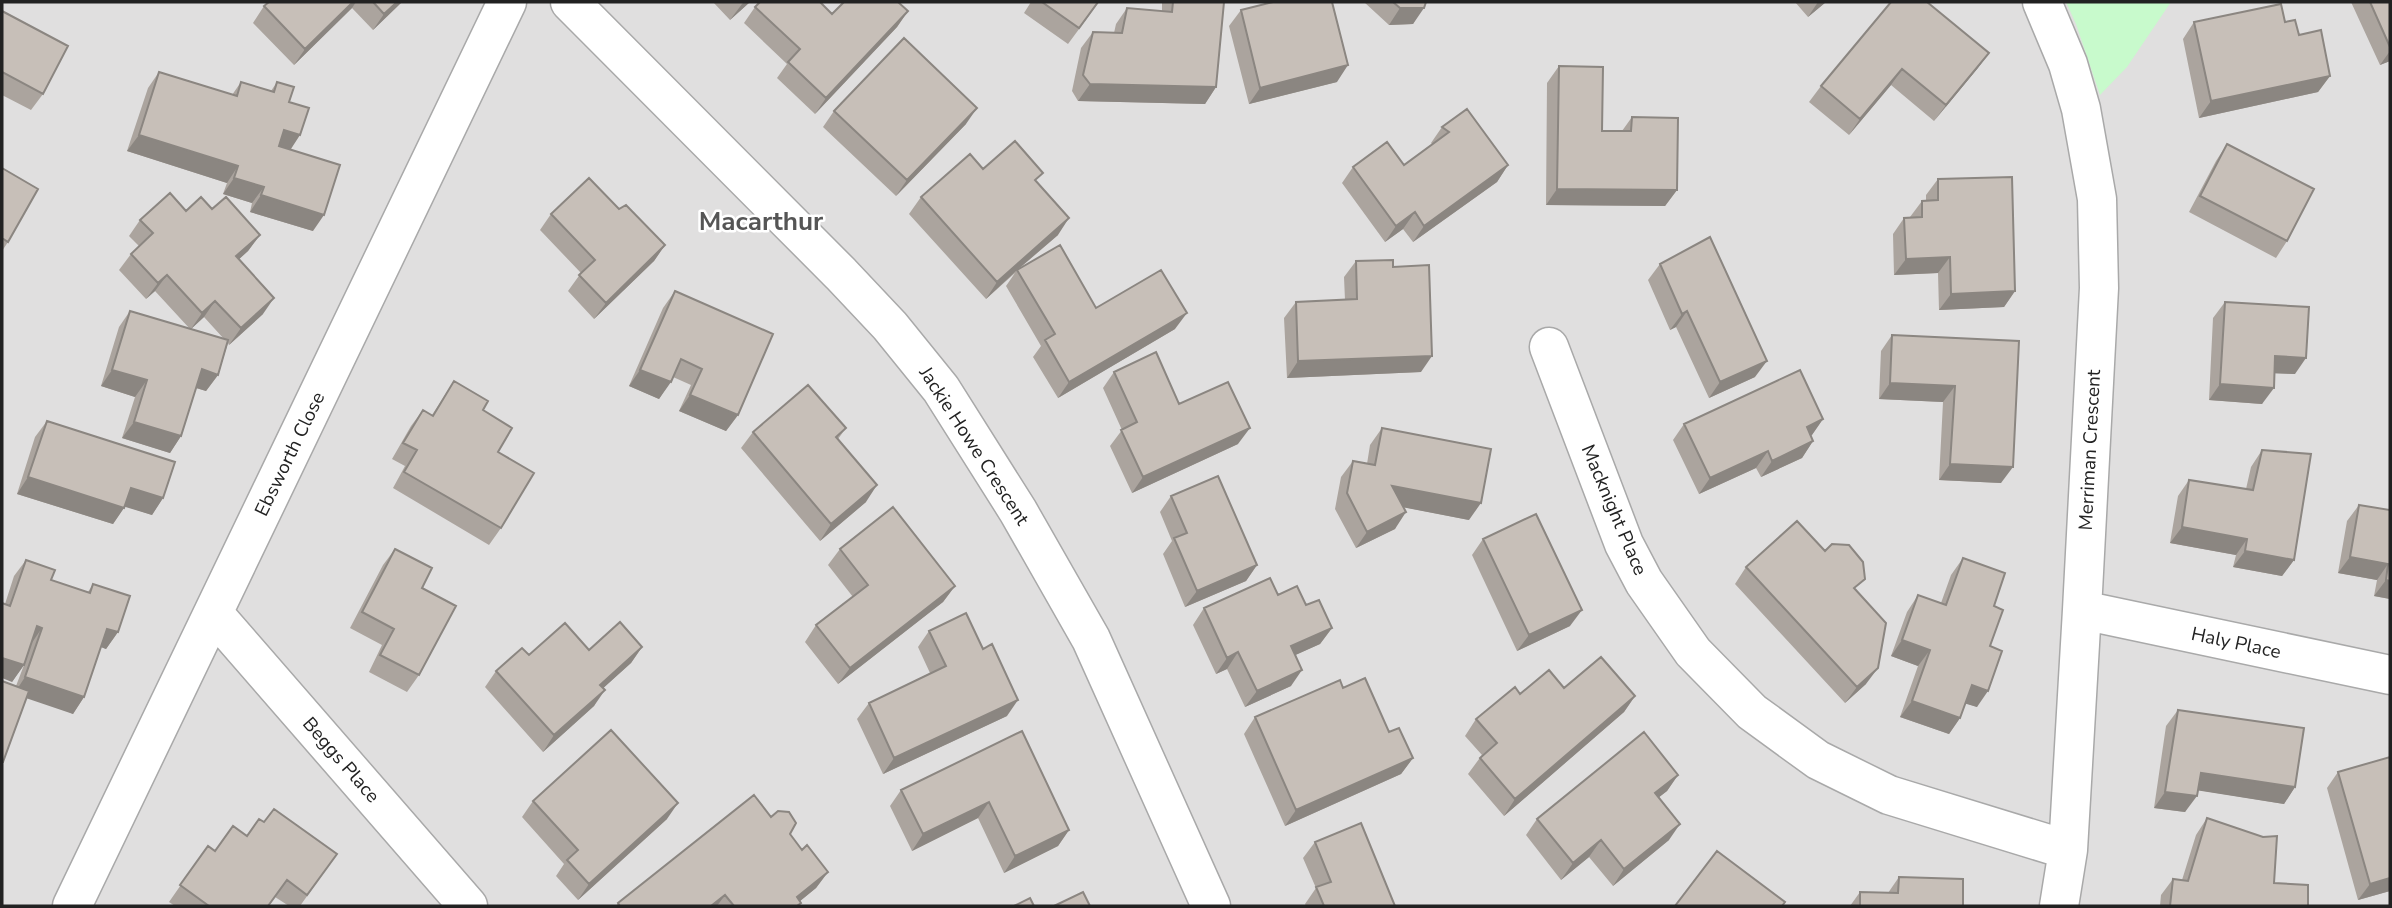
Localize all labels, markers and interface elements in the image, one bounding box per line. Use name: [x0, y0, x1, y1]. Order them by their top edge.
district label: Macarthur: [699, 204, 824, 239]
street label: Jackie Howe Crescent: [912, 361, 1035, 531]
street label: Merriman Crescent: [2073, 368, 2107, 531]
street label: Ebsworth Close: [249, 388, 331, 520]
street label: Macknight Place: [1575, 441, 1653, 579]
street label: Haly Place: [2189, 621, 2283, 665]
street label: Beggs Place: [297, 712, 385, 808]

